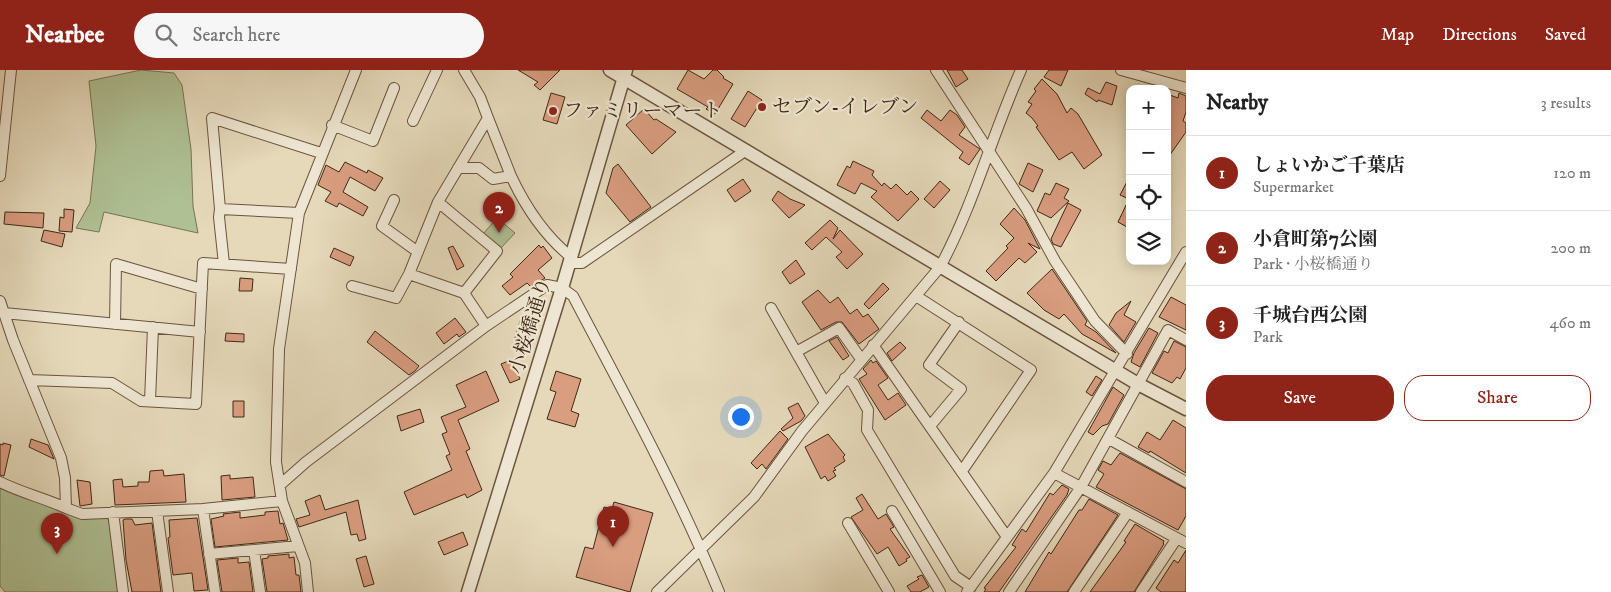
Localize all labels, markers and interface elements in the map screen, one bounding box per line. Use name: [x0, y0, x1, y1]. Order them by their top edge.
search box: [134, 13, 484, 58]
text: Nearbee: [25, 20, 104, 50]
icon: search: [152, 21, 180, 49]
text: Search here: [192, 24, 280, 47]
text: Map: [1381, 24, 1414, 46]
text: Directions: [1442, 24, 1517, 46]
text: Saved: [1545, 24, 1586, 46]
map controls: [1126, 85, 1171, 265]
button: +: [1126, 85, 1171, 130]
text: Nearby: [1206, 90, 1268, 116]
text: 3 results: [1541, 93, 1591, 113]
place label: セブン-イレブン: [772, 95, 919, 120]
place label: ファミリーマート: [563, 99, 723, 124]
marker: セブン-イレブン: [756, 101, 768, 113]
marker: ファミリーマート: [547, 105, 559, 117]
button: −: [1126, 130, 1171, 175]
text: しょいかご千葉店: [1253, 154, 1405, 177]
text: 1: [1219, 163, 1225, 183]
text: 120 m: [1553, 163, 1591, 183]
button: locate: [1126, 175, 1171, 220]
text: Supermarket: [1253, 177, 1334, 197]
pin: 2: [483, 192, 515, 233]
button: layers: [1126, 220, 1171, 265]
text: 小倉町第7公園: [1253, 228, 1377, 251]
text: 2: [1218, 238, 1226, 258]
text: 200 m: [1550, 238, 1591, 258]
text: Park · 小桜橋通り: [1253, 254, 1374, 274]
street label: 小桜橋通り: [504, 275, 558, 377]
text: 千城台西公園: [1253, 304, 1367, 327]
text: 3: [1219, 313, 1225, 333]
text: 460 m: [1549, 313, 1591, 333]
text: Park: [1253, 327, 1283, 347]
button: Save: [1206, 375, 1394, 421]
button: Share: [1404, 375, 1591, 421]
your location: [728, 404, 754, 430]
pin: 1: [597, 506, 629, 547]
pin: 3: [41, 513, 73, 554]

